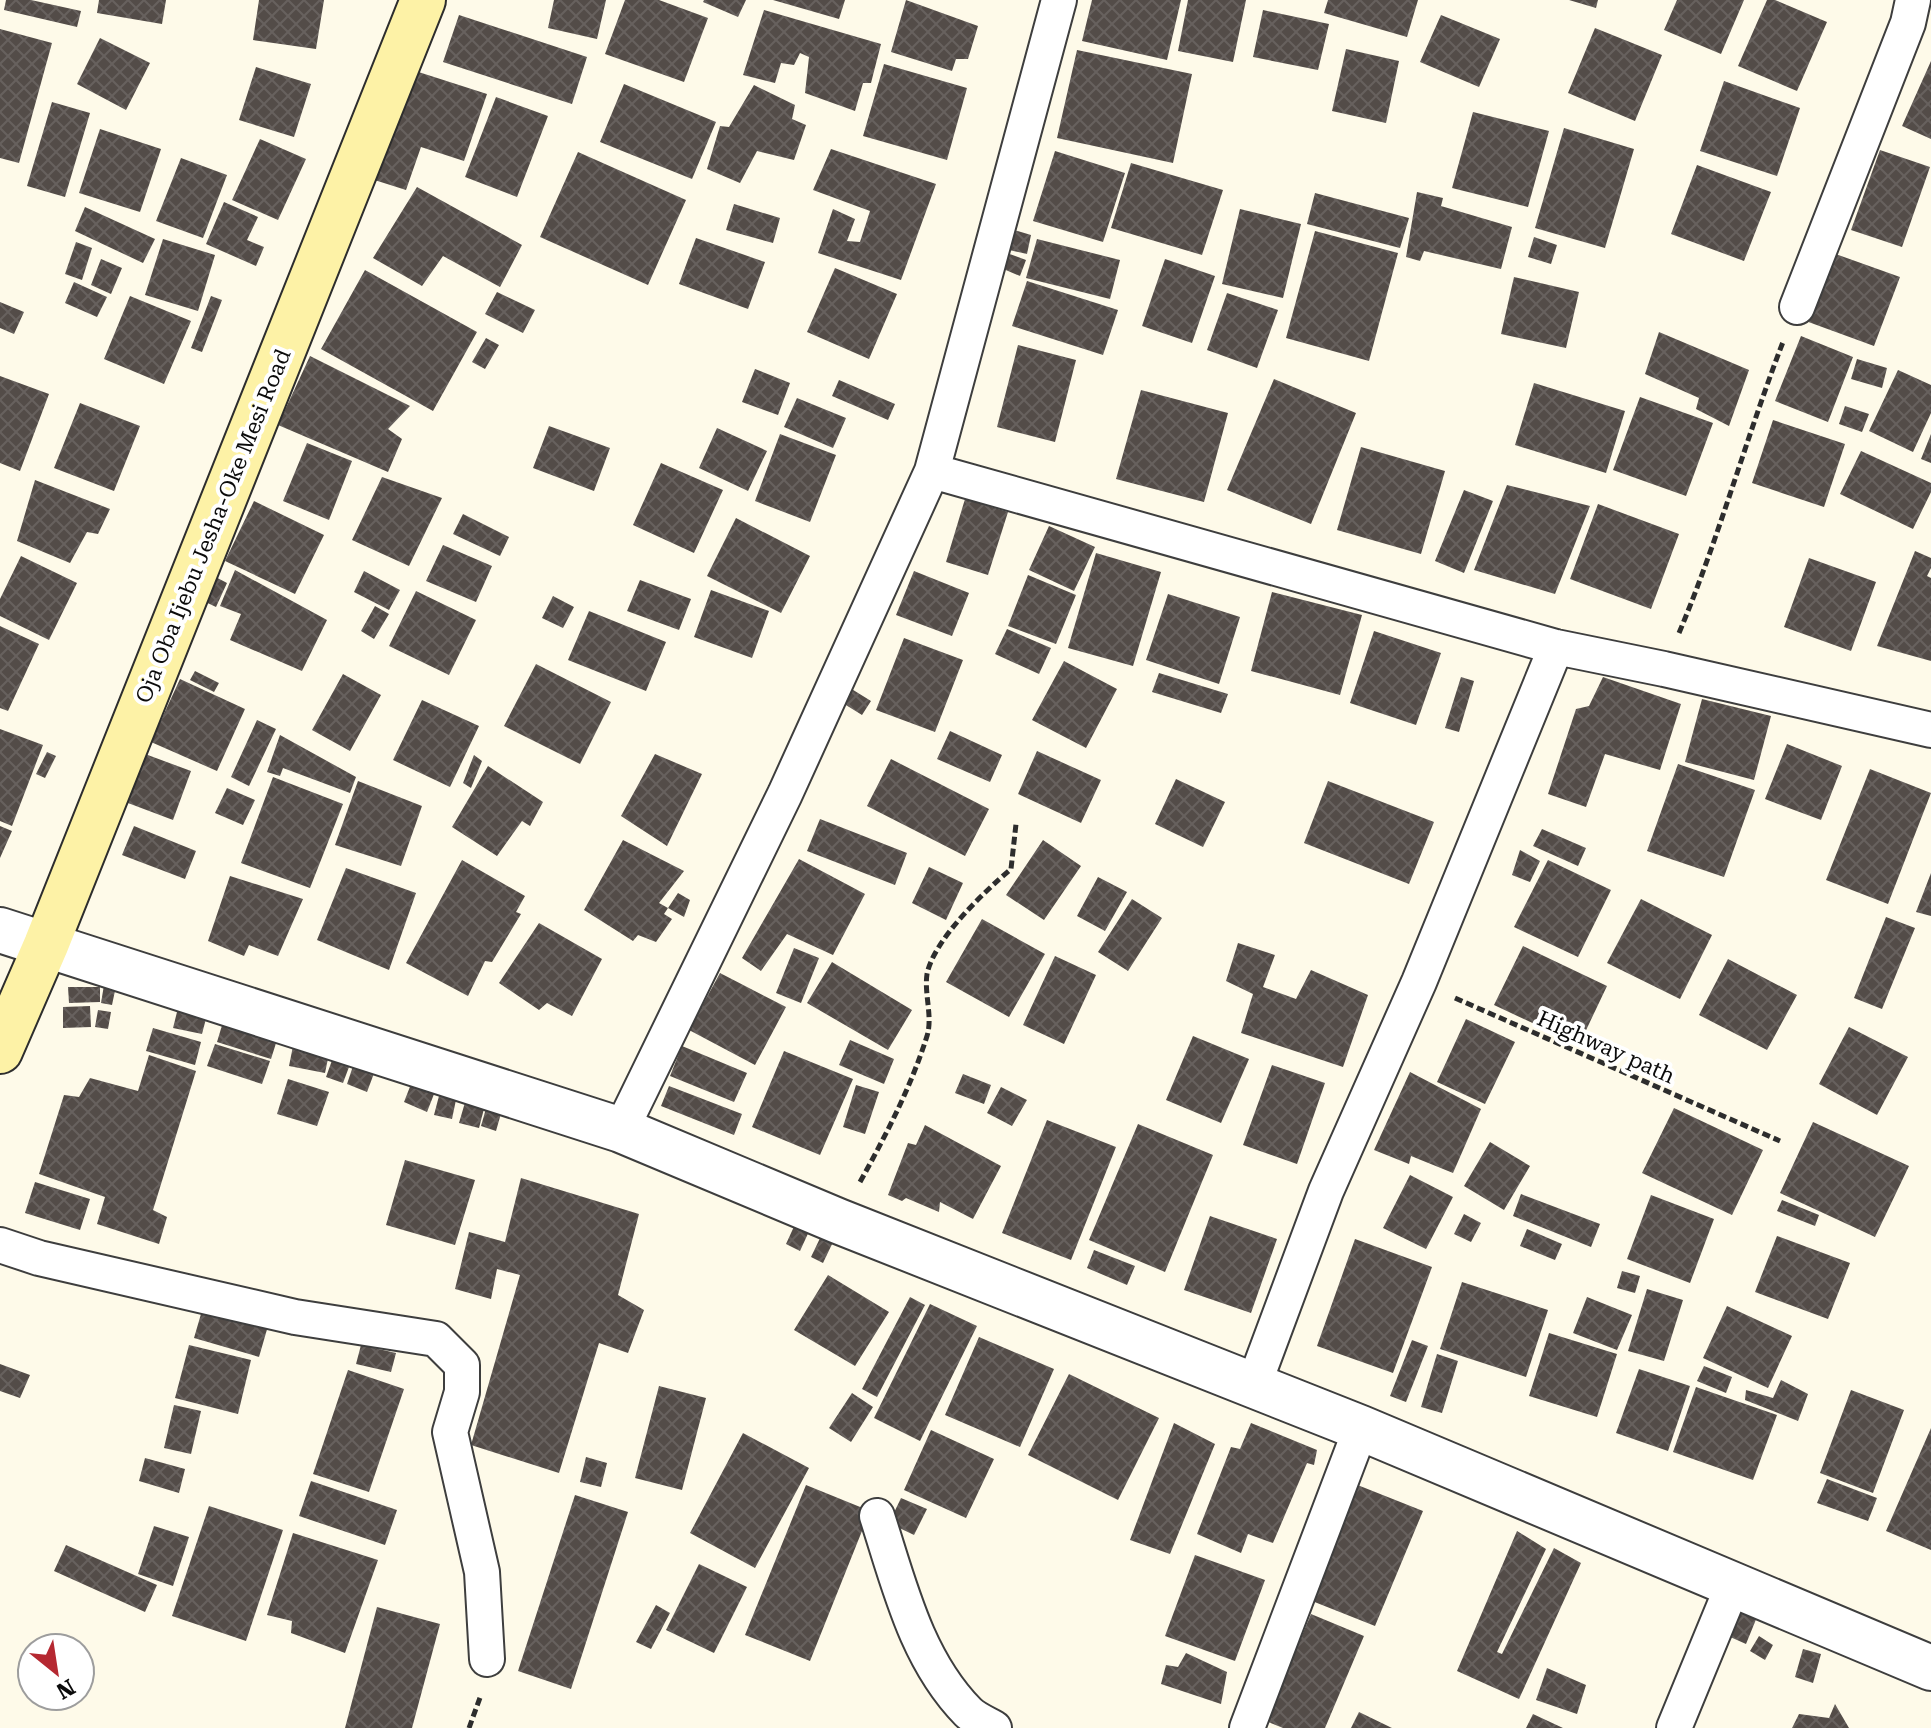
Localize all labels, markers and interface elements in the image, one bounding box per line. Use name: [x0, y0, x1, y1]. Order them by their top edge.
street label: Oja Oba Ijebu Jesha-Oke Mesi Road: [130, 345, 296, 707]
street label: Highway path: [1533, 1005, 1679, 1089]
north arrow: [16, 1632, 96, 1712]
text: N: [52, 1674, 79, 1704]

